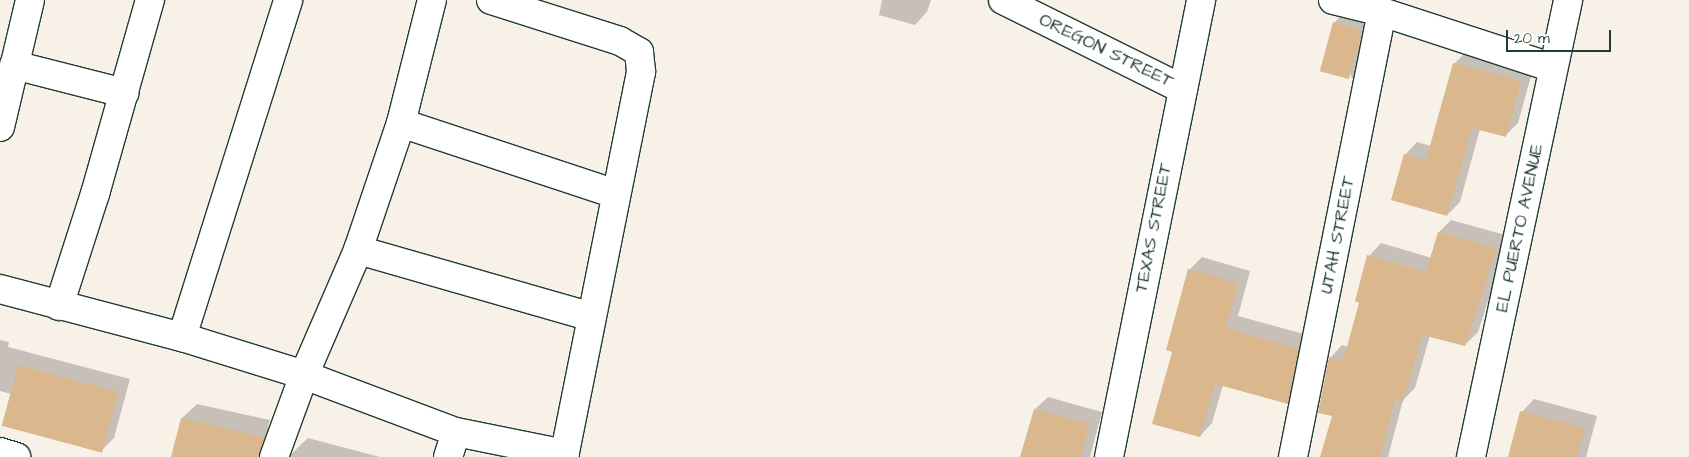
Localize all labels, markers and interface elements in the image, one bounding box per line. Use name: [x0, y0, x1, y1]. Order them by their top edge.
street label: OREGON STREET: [1035, 9, 1177, 93]
scale bar: [1509, 20, 1614, 52]
text: 20 m: [1514, 28, 1550, 49]
street label: EL PUERTO AVENUE: [1492, 142, 1548, 314]
street label: TEXAS STREET: [1131, 162, 1177, 294]
street label: UTAH STREET: [1316, 174, 1360, 296]

